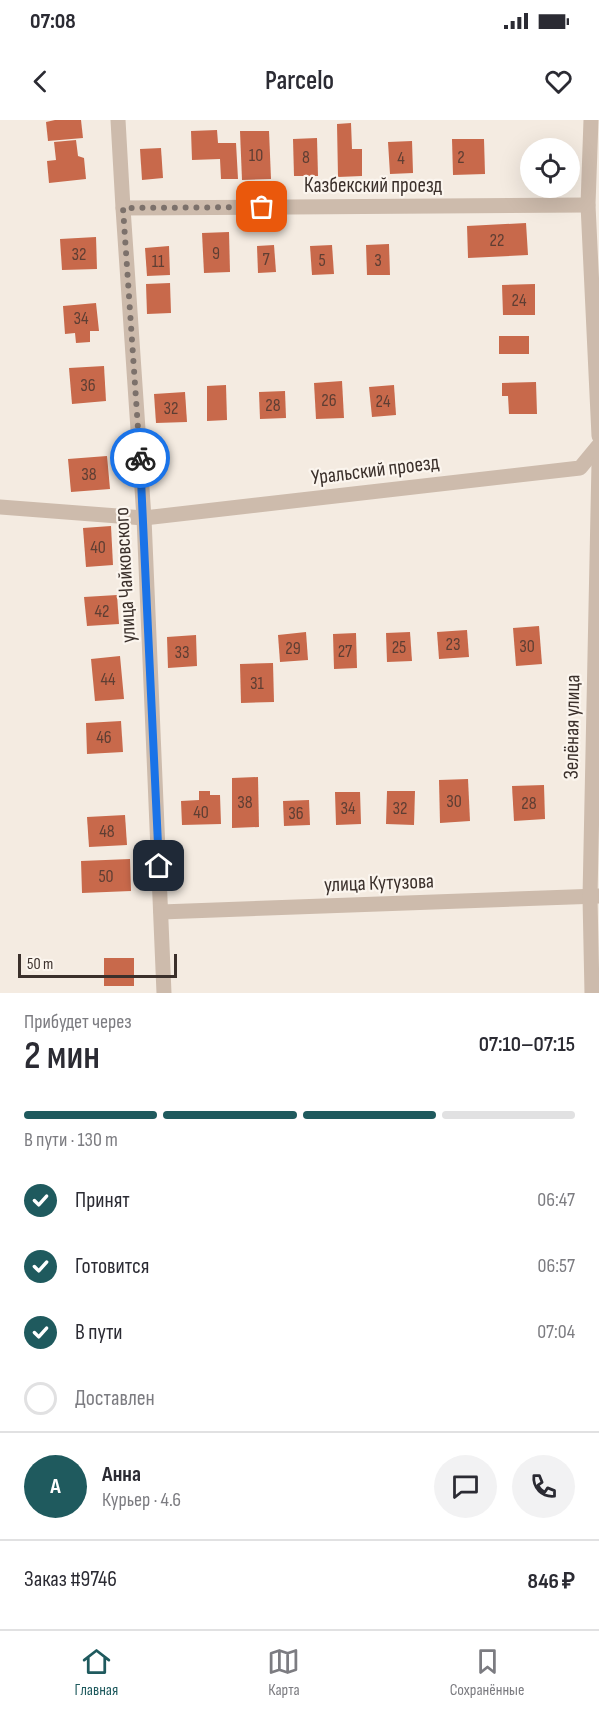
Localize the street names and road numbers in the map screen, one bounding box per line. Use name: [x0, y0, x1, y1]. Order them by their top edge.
street label: Казбекский проезд: [304, 173, 442, 198]
street label: Уральский проезд: [310, 450, 441, 490]
street label: улица Чайковского: [109, 506, 141, 644]
street label: Зелёная улица: [559, 674, 585, 780]
street label: улица Кутузова: [324, 869, 434, 897]

